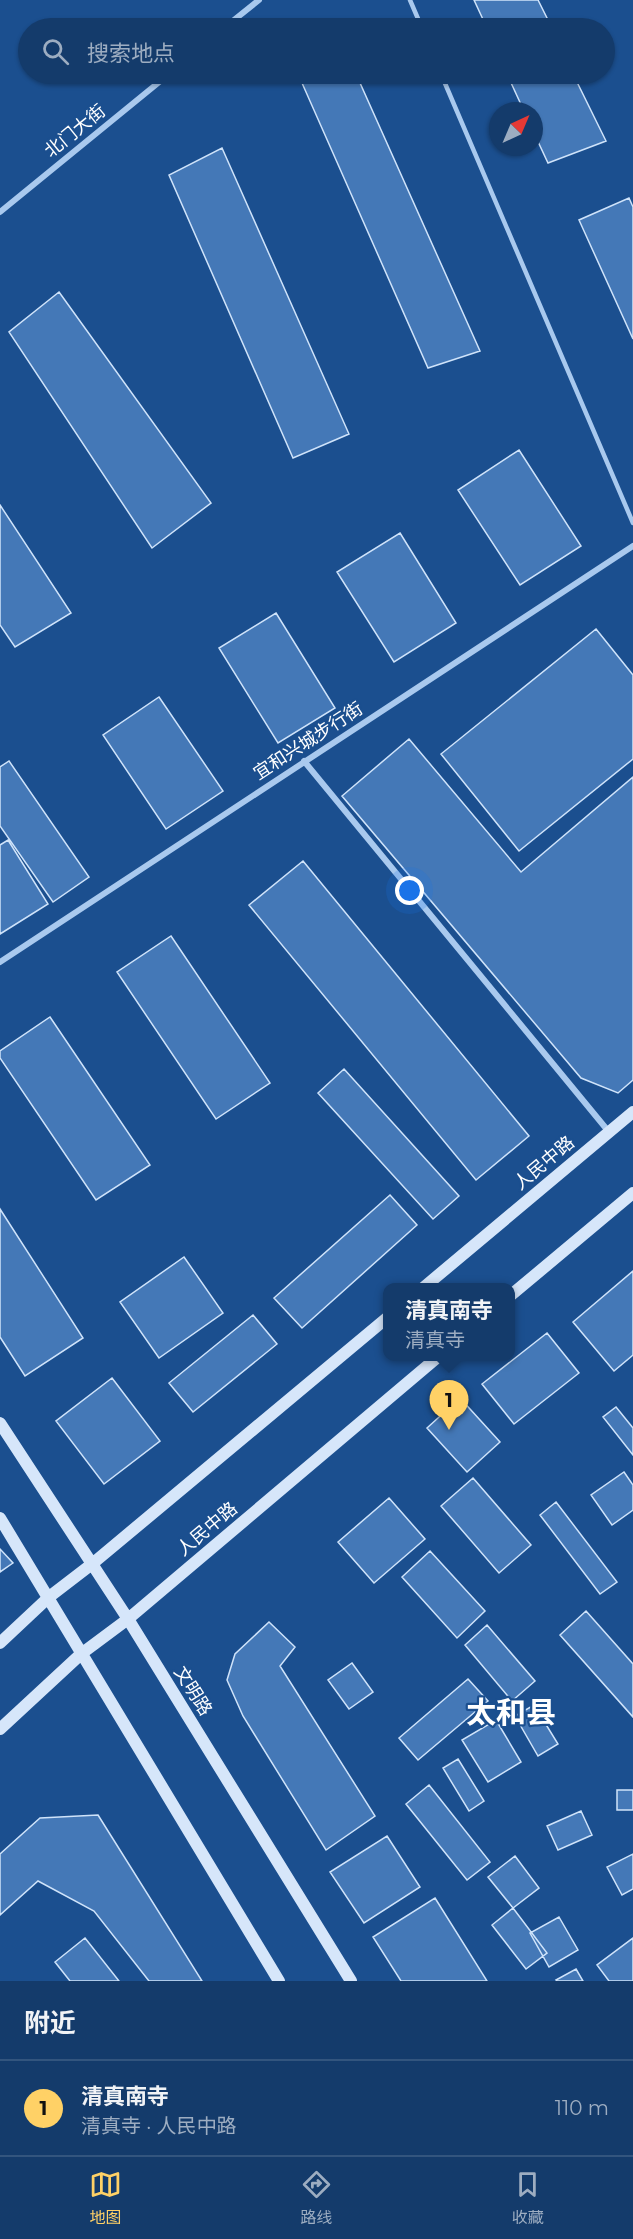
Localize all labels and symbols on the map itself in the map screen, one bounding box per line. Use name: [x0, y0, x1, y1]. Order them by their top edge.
street label: 北门大街: [40, 100, 110, 162]
north arrow: [489, 102, 543, 156]
street label: 宜和兴城步行街: [249, 697, 367, 785]
your location: [395, 876, 424, 905]
street label: 人民中路: [509, 1131, 579, 1195]
pin: 1: [430, 1380, 468, 1430]
street label: 人民中路: [172, 1497, 242, 1561]
street label: 文明路: [169, 1662, 217, 1720]
district label: 太和县: [466, 1694, 556, 1731]

